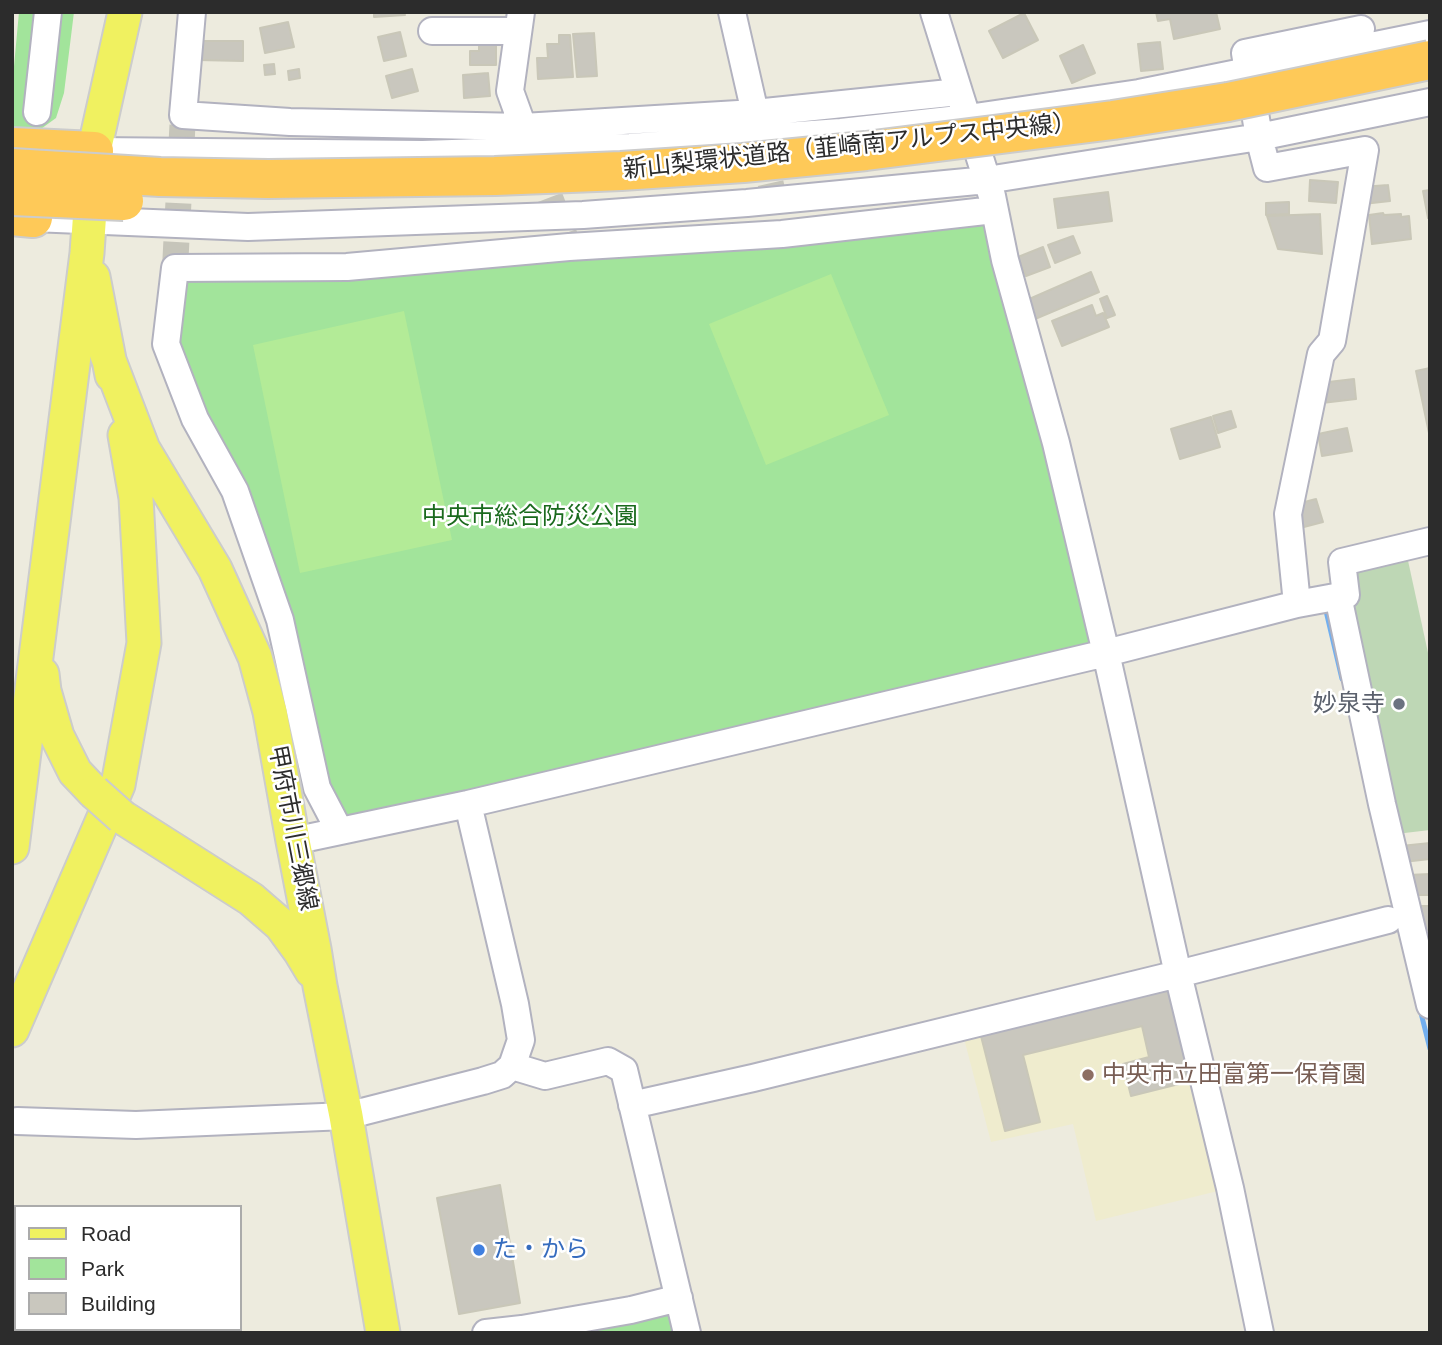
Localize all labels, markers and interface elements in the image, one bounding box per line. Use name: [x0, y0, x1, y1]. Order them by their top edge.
street label: 新山梨環状道路（韮崎南アルプス中央線）: [622, 109, 1078, 185]
park label: 中央市総合防災公園: [422, 503, 638, 531]
place label: 妙泉寺: [1313, 690, 1385, 718]
marker: 妙泉寺: [1391, 696, 1407, 712]
street label: 甲府市川三郷線: [262, 743, 322, 913]
place label: 中央市立田富第一保育園: [1102, 1061, 1366, 1089]
marker: 中央市立田富第一保育園: [1080, 1067, 1096, 1083]
legend: [14, 1205, 242, 1331]
text: Road: [81, 1222, 131, 1245]
place label: た・から: [493, 1236, 589, 1264]
marker: た・から: [471, 1242, 487, 1258]
text: Park: [81, 1257, 124, 1280]
text: Building: [81, 1292, 156, 1315]

